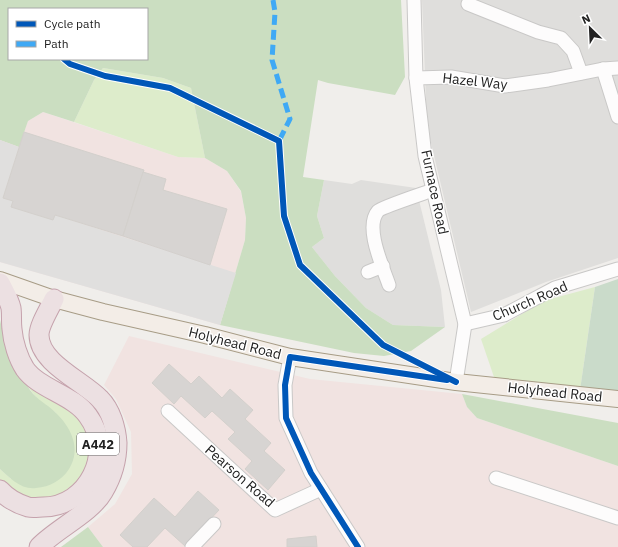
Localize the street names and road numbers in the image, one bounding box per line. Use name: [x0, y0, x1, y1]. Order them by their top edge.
street label: Hazel Way: [442, 69, 508, 93]
street label: Furnace Road: [417, 148, 453, 236]
street label: Church Road: [490, 277, 570, 325]
street label: Holyhead Road: [187, 323, 283, 363]
street label: Holyhead Road: [507, 378, 603, 406]
road number: A442: [77, 433, 119, 455]
street label: Pearson Road: [201, 441, 279, 511]

